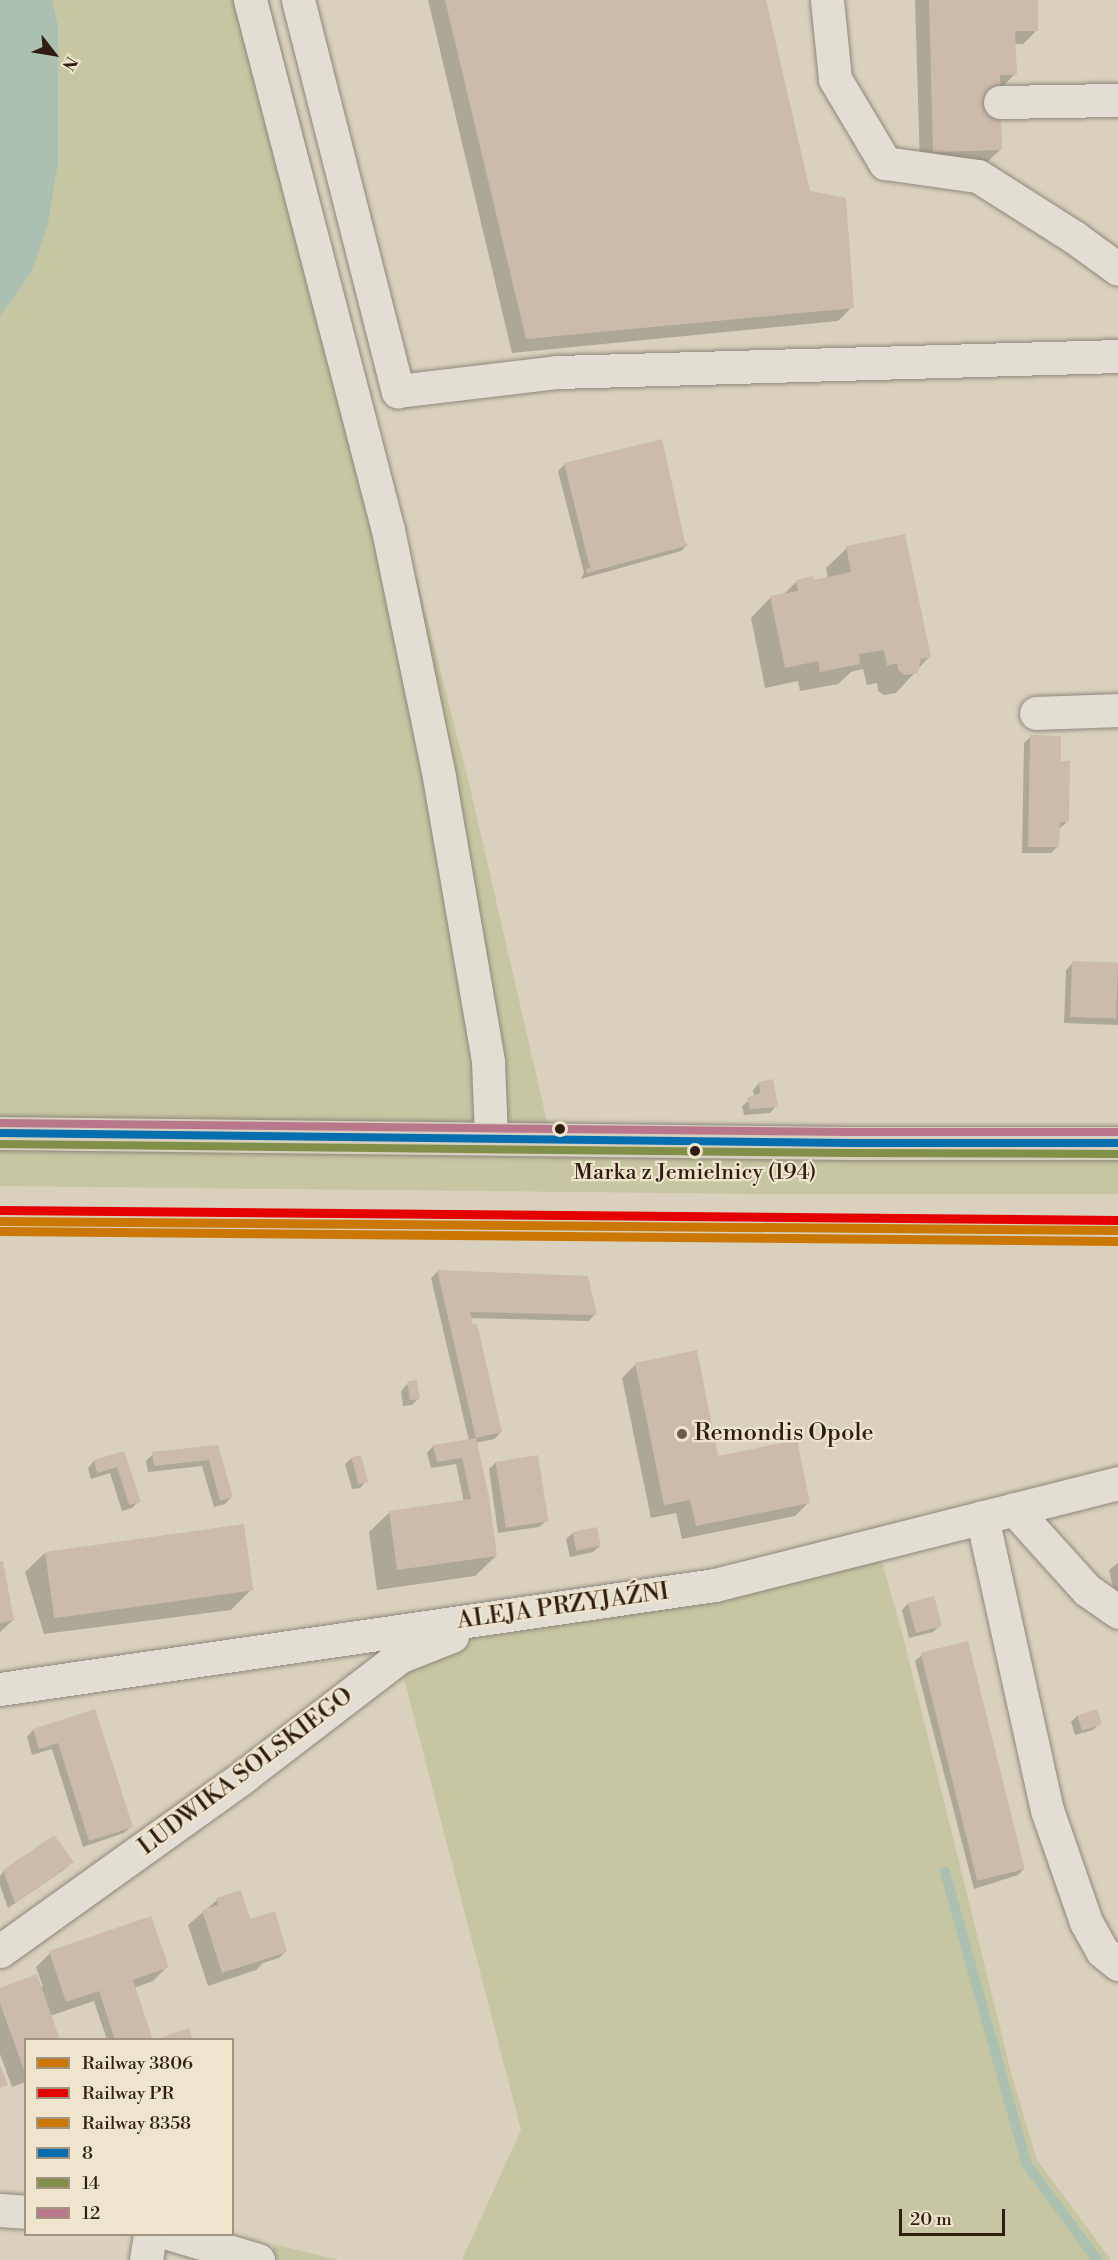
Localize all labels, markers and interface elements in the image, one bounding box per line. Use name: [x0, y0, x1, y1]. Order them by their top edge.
north arrow: [24, 24, 84, 84]
text: N: [58, 53, 81, 74]
unlabelled marker: [554, 1123, 566, 1135]
marker: Marka z Jemielnicy (194): [689, 1145, 701, 1157]
place label: Marka z Jemielnicy (194): [574, 1160, 816, 1186]
place label: Remondis Opole: [694, 1420, 874, 1448]
marker: Remondis Opole: [675, 1427, 689, 1441]
street label: ALEJA PRZYJAŹNI: [455, 1578, 671, 1636]
street label: LUDWIKA SOLSKIEGO: [133, 1682, 359, 1862]
legend: [24, 2038, 234, 2236]
text: Railway 3806: [82, 2052, 193, 2075]
text: Railway PR: [82, 2082, 174, 2105]
text: Railway 8358: [82, 2112, 191, 2135]
text: 8: [82, 2142, 93, 2165]
text: 14: [82, 2172, 100, 2195]
scale bar: [902, 2197, 1008, 2235]
text: 12: [82, 2202, 100, 2225]
text: 20 m: [910, 2208, 952, 2231]

